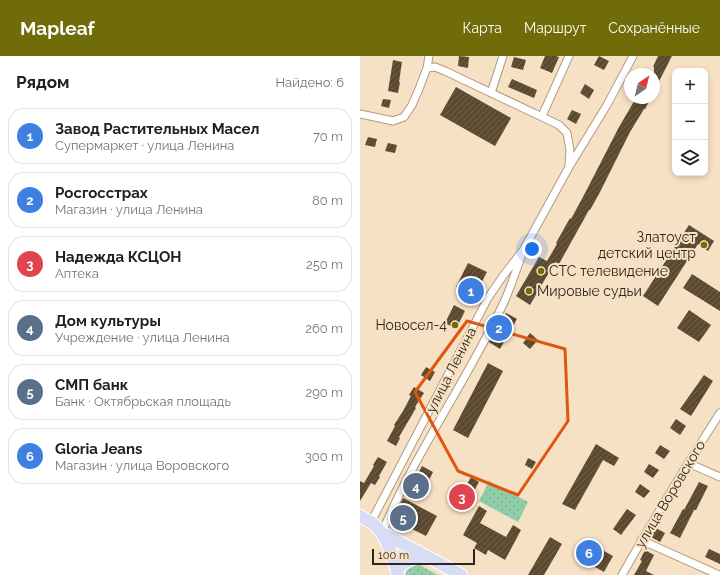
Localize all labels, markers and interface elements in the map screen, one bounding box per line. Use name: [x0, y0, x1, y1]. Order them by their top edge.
text: Mapleaf: [20, 17, 95, 39]
text: Карта: [463, 20, 502, 36]
text: Маршрут: [524, 20, 586, 36]
text: Сохранённые: [608, 20, 700, 36]
north arrow: [624, 68, 660, 104]
map controls: [672, 68, 708, 176]
button: +: [672, 68, 708, 104]
text: Рядом: [16, 72, 69, 92]
text: Найдено: 6: [276, 75, 344, 90]
button: −: [672, 104, 708, 140]
text: Завод Растительных Масел: [55, 120, 259, 138]
text: 1: [27, 129, 33, 144]
text: 70 m: [313, 129, 343, 144]
text: Супермаркет · улица Ленина: [55, 138, 234, 153]
button: layers: [672, 140, 708, 176]
text: Росгосстрах: [55, 184, 148, 202]
text: 2: [26, 193, 34, 208]
text: 80 m: [312, 193, 343, 208]
text: Магазин · улица Ленина: [55, 202, 203, 217]
place label: Златоуст детский центр: [598, 229, 696, 261]
your location: [522, 239, 542, 259]
marker: Златоуст детский центр: [699, 240, 709, 250]
text: Надежда КСЦОН: [55, 248, 182, 266]
text: 3: [26, 257, 34, 272]
text: 250 m: [306, 257, 343, 272]
place label: СТС телевидение: [549, 263, 668, 279]
text: Аптека: [55, 266, 99, 281]
marker: СТС телевидение: [536, 266, 546, 276]
pin: 1: [458, 276, 484, 306]
place label: Мировые судьи: [537, 283, 642, 299]
marker: Мировые судьи: [524, 286, 534, 296]
text: Дом культуры: [55, 312, 161, 330]
pin: 2: [486, 313, 512, 343]
place label: Новосел-4: [375, 317, 447, 333]
marker: Новосел-4: [450, 320, 460, 330]
text: 4: [26, 321, 34, 336]
text: 260 m: [305, 321, 343, 336]
street label: улица Ленина: [423, 325, 479, 415]
text: Учреждение · улица Ленина: [55, 330, 230, 345]
text: СМП банк: [55, 376, 128, 394]
text: 5: [26, 385, 34, 400]
text: 290 m: [305, 385, 343, 400]
text: Банк · Октябрьская площадь: [55, 394, 231, 409]
street label: улица Воровского: [632, 437, 708, 551]
text: Gloria Jeans: [55, 440, 142, 458]
text: 6: [26, 449, 34, 464]
text: 300 m: [305, 449, 343, 464]
text: Магазин · улица Воровского: [55, 458, 229, 473]
pin: 4: [403, 471, 429, 501]
pin: 3: [449, 482, 475, 512]
pin: 5: [390, 503, 416, 533]
pin: 6: [576, 538, 602, 568]
scale bar: [372, 547, 475, 566]
text: 100 m: [378, 549, 409, 562]

